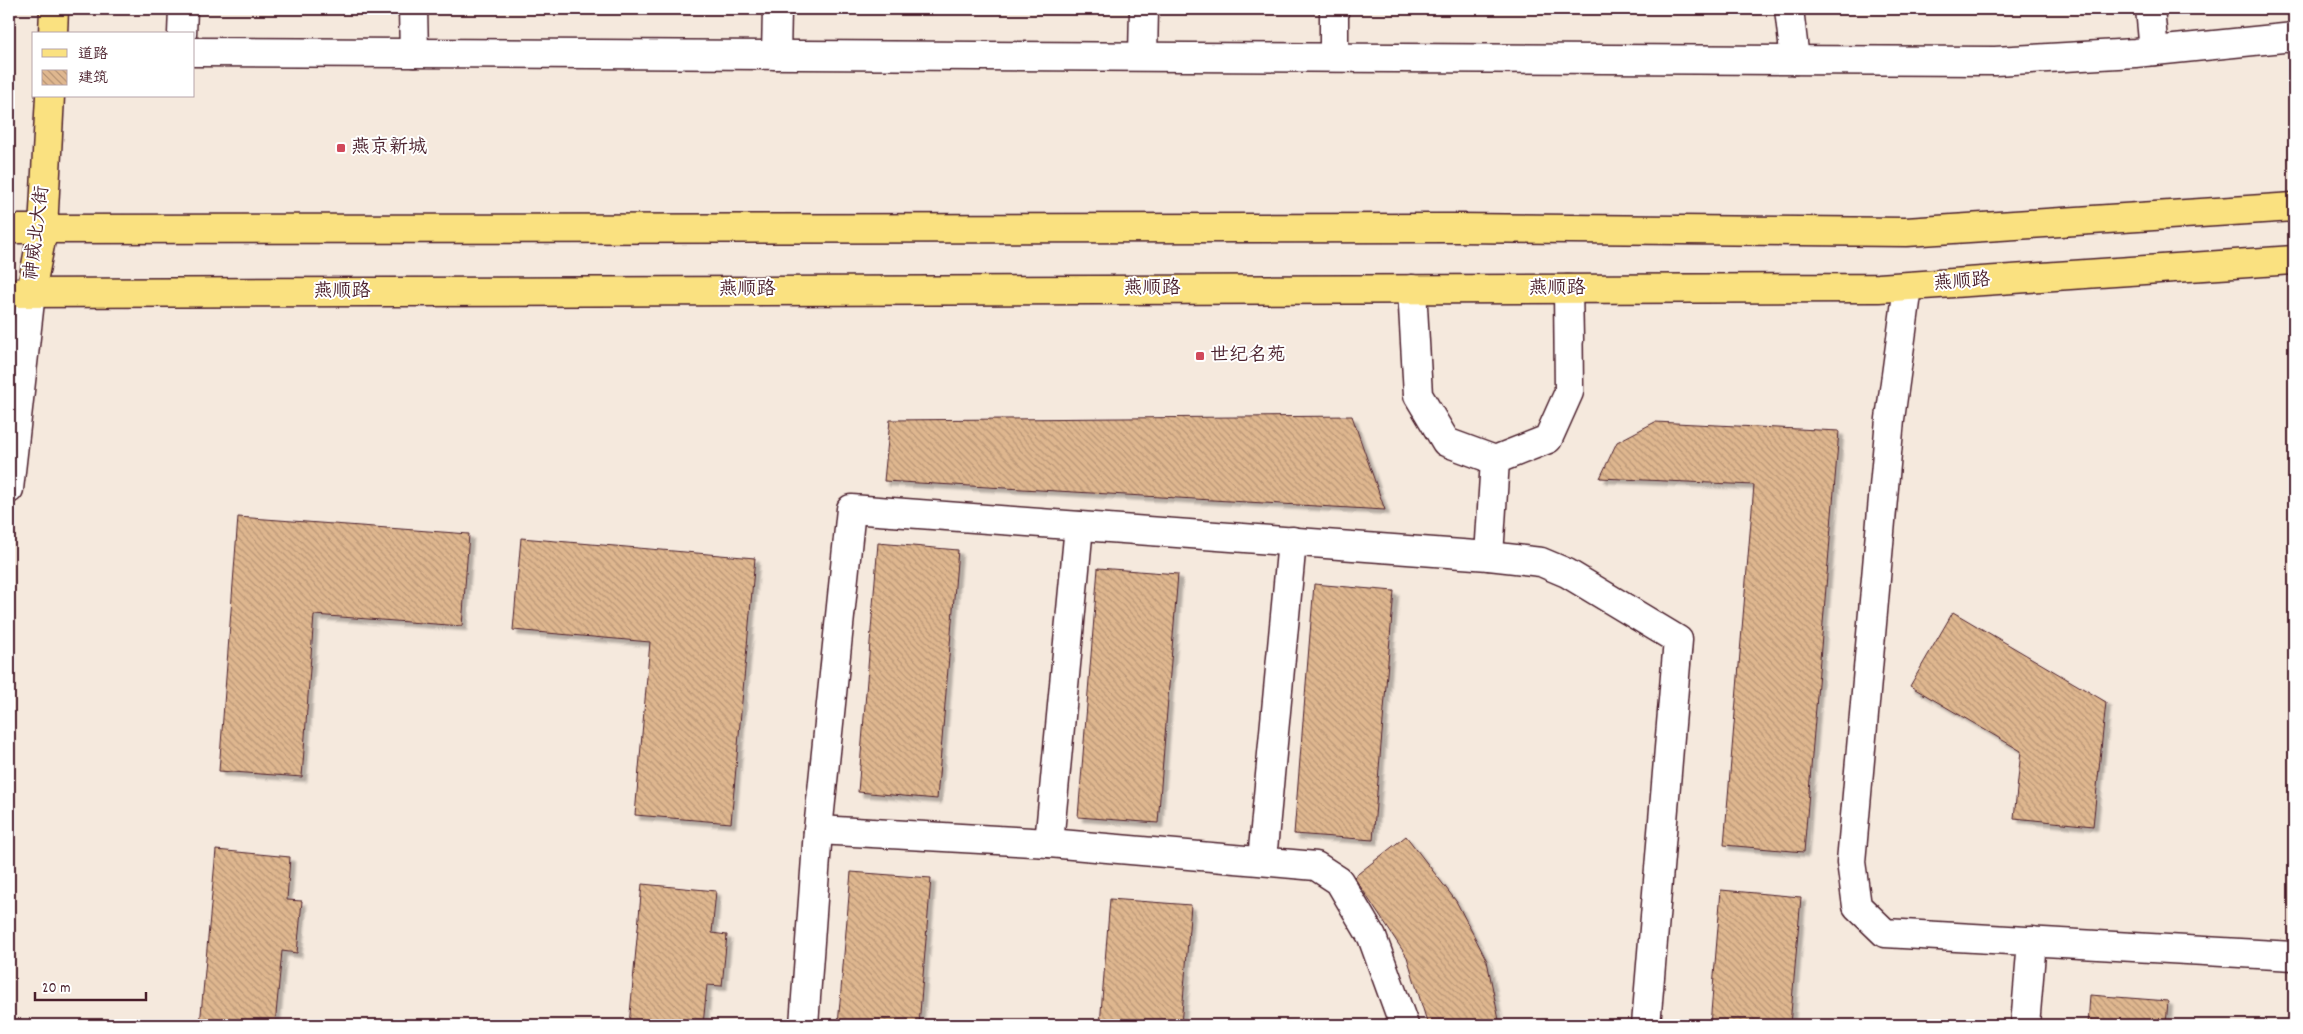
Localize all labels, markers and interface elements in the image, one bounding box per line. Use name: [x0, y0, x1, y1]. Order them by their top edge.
legend: [32, 32, 195, 98]
text: 道路: [78, 44, 108, 66]
text: 建筑: [78, 68, 108, 90]
place label: 燕京新城: [351, 135, 427, 162]
marker: 燕京新城: [335, 142, 347, 154]
street label: 神威北大街: [19, 184, 57, 282]
street label: 燕顺路: [1933, 268, 1991, 298]
street label: 燕顺路: [1123, 276, 1181, 303]
street label: 燕顺路: [1528, 276, 1586, 303]
street label: 燕顺路: [718, 277, 776, 304]
street label: 燕顺路: [313, 279, 371, 306]
place label: 世纪名苑: [1210, 343, 1286, 370]
marker: 世纪名苑: [1194, 350, 1206, 362]
scale bar: [35, 969, 146, 1001]
text: 20 m: [42, 978, 70, 1000]

